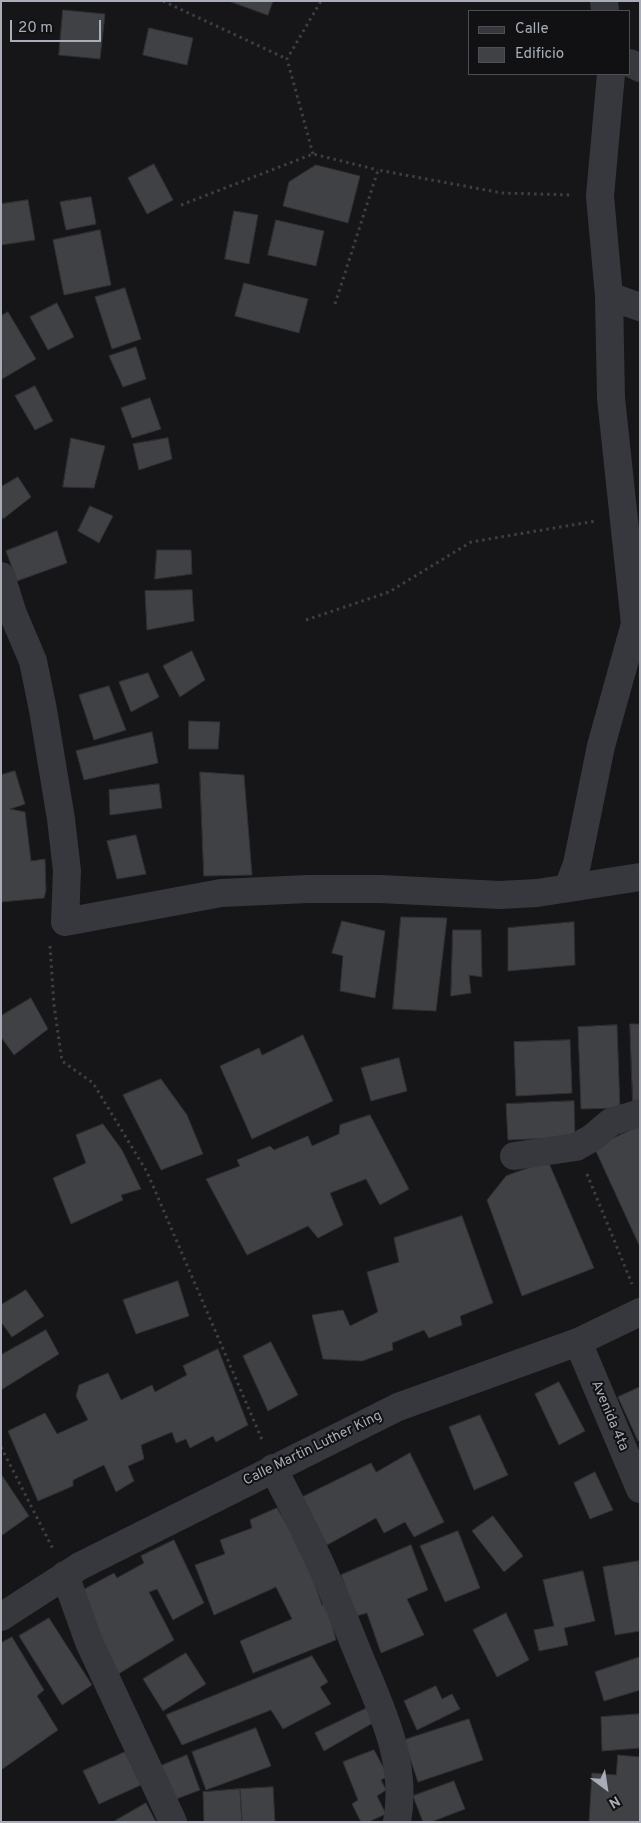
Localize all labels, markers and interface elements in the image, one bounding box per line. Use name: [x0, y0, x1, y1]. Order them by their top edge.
scale bar: [12, 10, 104, 42]
legend: [468, 10, 631, 75]
text: 20 m: [18, 19, 53, 38]
text: Calle: [515, 20, 549, 39]
text: Edificio: [515, 45, 564, 64]
street label: Avenida 4ta: [587, 1378, 631, 1454]
street label: Calle Martin Luther King: [241, 1408, 385, 1490]
north arrow: [581, 1763, 631, 1813]
text: N: [605, 1791, 623, 1811]

